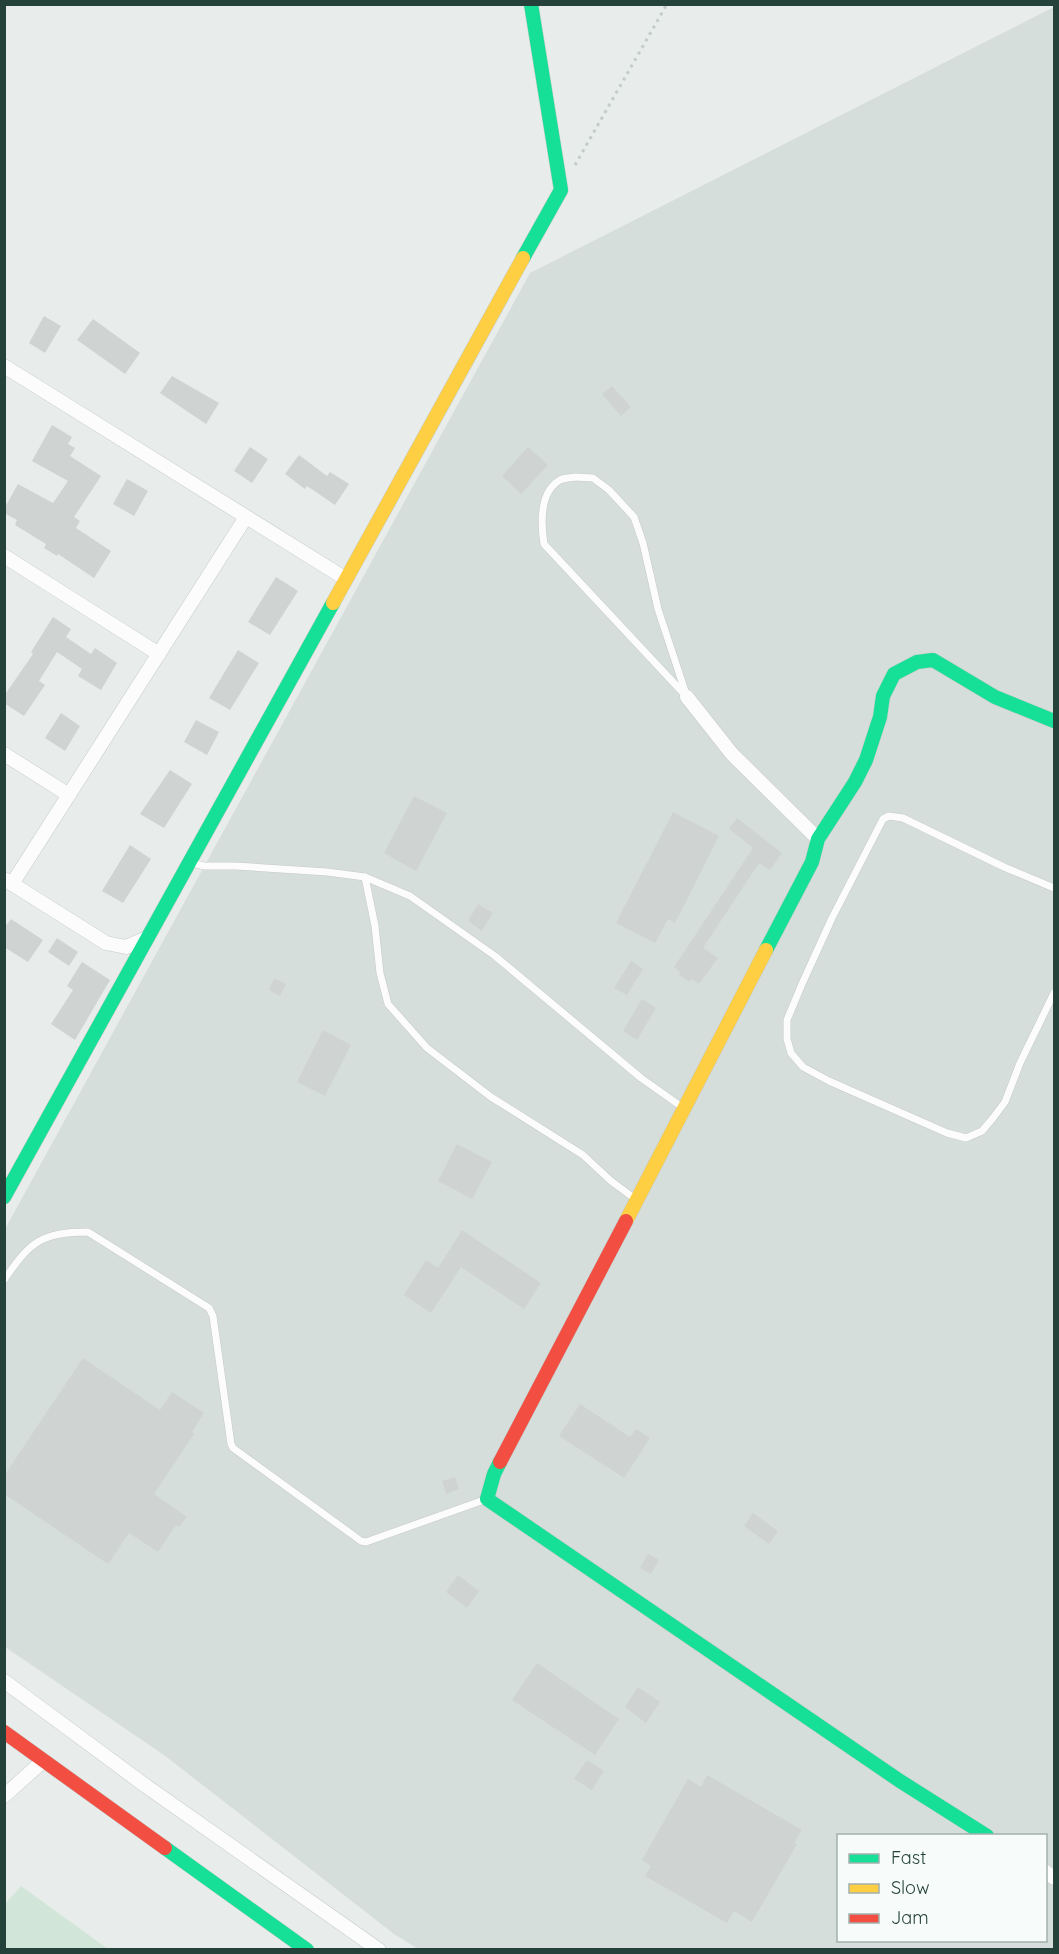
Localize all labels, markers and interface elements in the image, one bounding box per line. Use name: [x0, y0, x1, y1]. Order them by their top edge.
legend: [837, 1834, 1047, 1942]
text: Fast: [891, 1846, 926, 1869]
text: Slow: [891, 1876, 929, 1899]
text: Jam: [891, 1906, 929, 1929]

